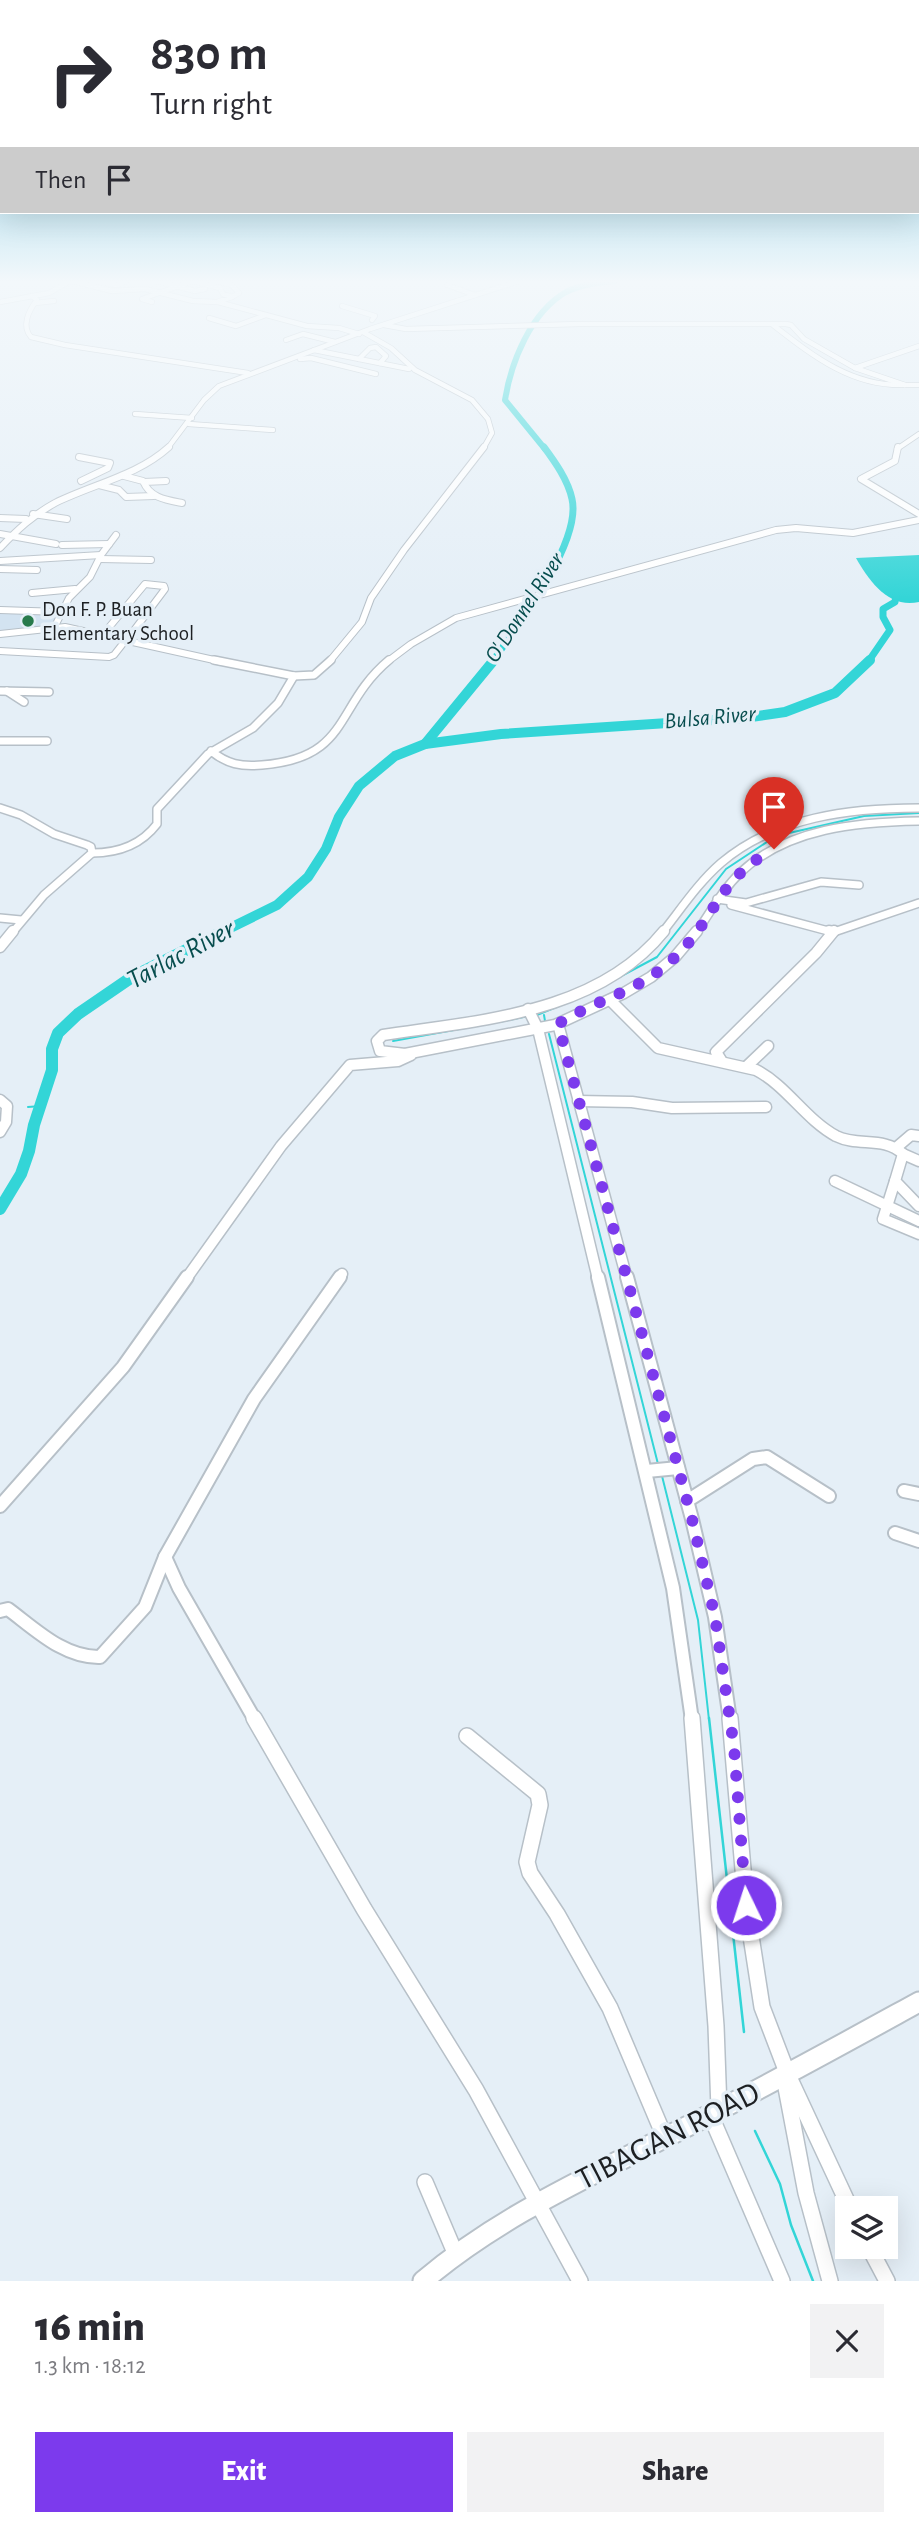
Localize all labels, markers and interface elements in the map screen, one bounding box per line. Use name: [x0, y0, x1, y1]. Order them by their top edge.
icon: right: [35, 28, 126, 119]
text: 830 m: [150, 30, 268, 79]
text: Turn right: [150, 88, 272, 120]
icon: arrive: [100, 161, 138, 199]
text: Then: [35, 167, 86, 193]
water label: O' Donnel River: [481, 549, 569, 667]
place label: Don F. P. Buan Elementary School: [42, 599, 194, 644]
marker: Don F. P. Buan Elementary School: [20, 613, 36, 629]
water label: Bulsa River: [663, 703, 757, 733]
pin: [744, 777, 804, 849]
icon: arrive: [755, 788, 793, 826]
water label: Tarlac River: [123, 915, 240, 995]
position arrow: [709, 1868, 783, 1942]
street label: TIBAGAN ROAD: [571, 2076, 765, 2196]
map controls: [835, 2196, 898, 2259]
button: layers: [835, 2196, 898, 2259]
button: close: [810, 2304, 884, 2378]
text: 16 min: [35, 2306, 145, 2348]
text: 1.3 km · 18:12: [35, 2355, 146, 2378]
button: Exit: [35, 2432, 453, 2512]
button: Share: [467, 2432, 884, 2512]

